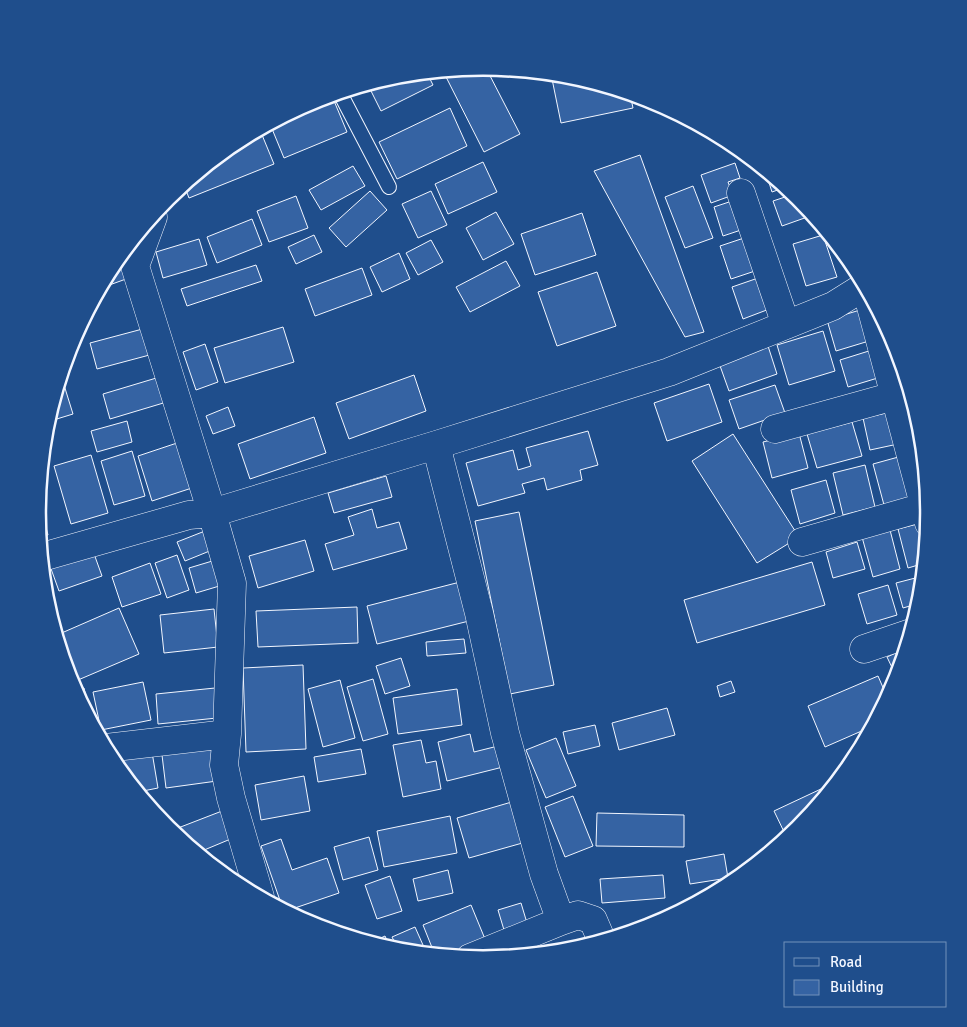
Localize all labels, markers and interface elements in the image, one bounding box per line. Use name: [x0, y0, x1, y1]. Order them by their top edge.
legend: [784, 942, 947, 1007]
text: Road: [830, 953, 862, 971]
text: Building: [830, 978, 884, 996]

